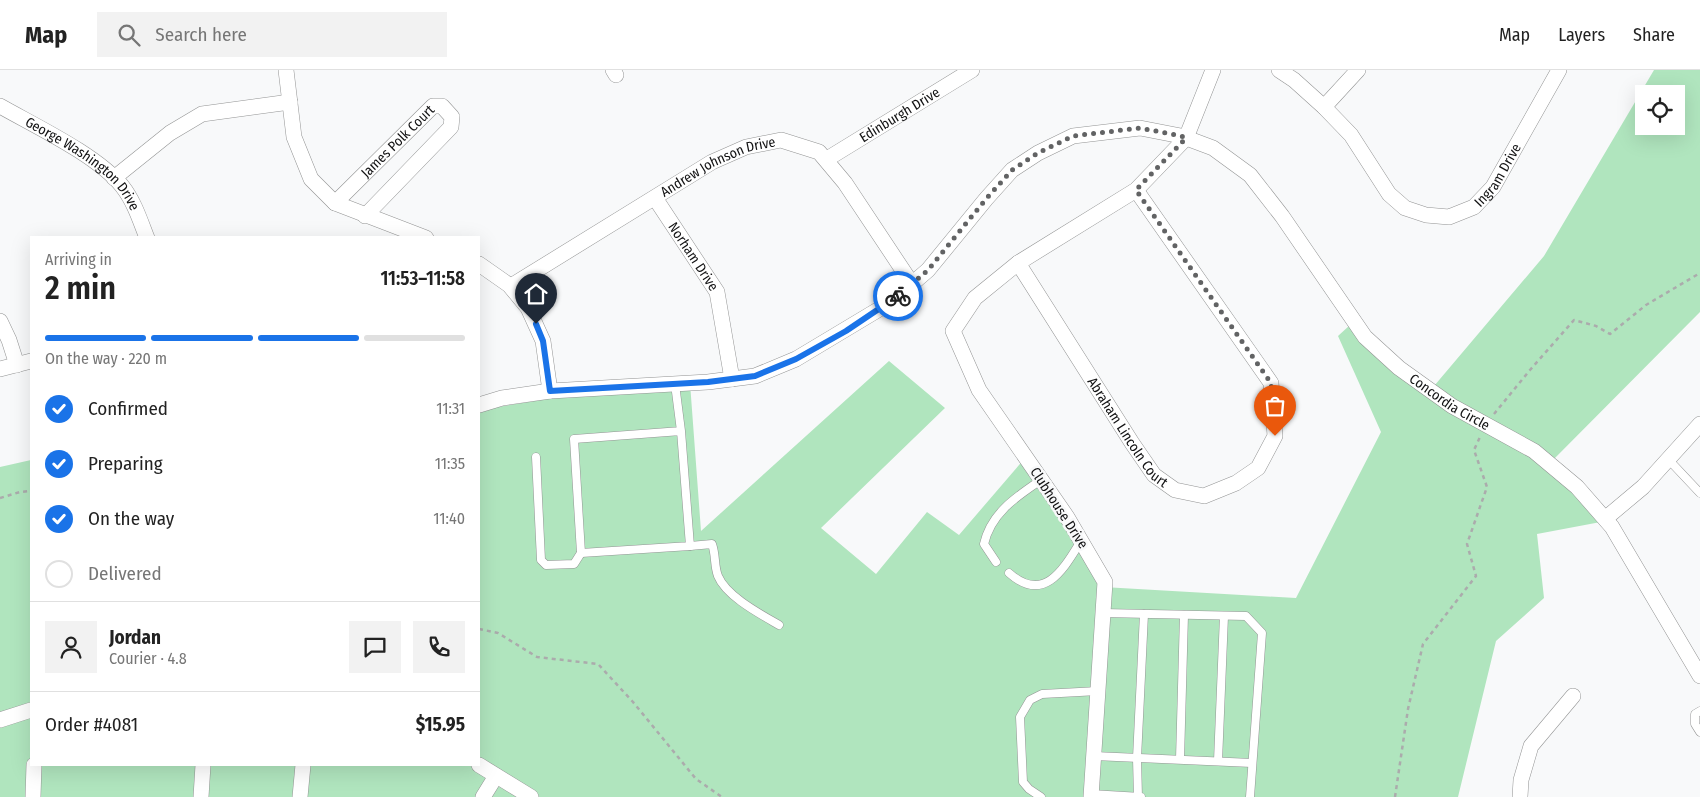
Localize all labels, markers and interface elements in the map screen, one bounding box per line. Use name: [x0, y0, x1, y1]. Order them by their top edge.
search box: [97, 12, 447, 57]
text: Map: [25, 21, 67, 49]
icon: search: [115, 21, 143, 49]
text: Search here: [155, 23, 247, 46]
text: Map: [1499, 24, 1530, 46]
text: Layers: [1558, 24, 1605, 46]
text: Share: [1633, 24, 1675, 46]
street label: Edinburgh Drive: [856, 83, 943, 146]
map controls: [1635, 85, 1685, 135]
button: locate: [1635, 85, 1685, 135]
street label: James Polk Court: [357, 101, 438, 181]
street label: George Washington Drive: [22, 113, 143, 213]
street label: Andrew Johnson Drive: [657, 133, 777, 200]
street label: Ingram Drive: [1470, 140, 1524, 210]
street label: Norham Drive: [665, 219, 722, 294]
text: Arriving in: [45, 250, 112, 269]
text: 11:53–11:58: [380, 267, 465, 290]
text: 2 min: [45, 269, 116, 307]
courier: [873, 271, 923, 321]
pin: [515, 273, 557, 324]
icon: home: [522, 280, 550, 308]
icon: bike: [884, 282, 912, 310]
text: On the way · 220 m: [45, 349, 167, 368]
street label: Concordia Circle: [1406, 370, 1493, 434]
street label: Abraham Lincoln Court: [1084, 374, 1172, 491]
pin: [1254, 385, 1296, 436]
icon: bag: [1261, 392, 1289, 420]
icon: check: [45, 395, 73, 423]
text: Confirmed: [88, 397, 168, 420]
text: 11:31: [436, 399, 465, 418]
icon: check: [45, 450, 73, 478]
text: Preparing: [88, 452, 163, 475]
text: 11:35: [435, 454, 465, 473]
street label: Clubhouse Drive: [1026, 464, 1092, 552]
icon: check: [45, 505, 73, 533]
text: On the way: [88, 507, 174, 530]
text: 11:40: [433, 509, 465, 528]
text: Delivered: [88, 562, 162, 585]
button: person: [45, 621, 97, 673]
button: chat: [349, 621, 401, 673]
button: phone: [413, 621, 465, 673]
text: Jordan: [109, 626, 161, 649]
text: Courier · 4.8: [109, 649, 187, 668]
text: Order #4081: [45, 713, 138, 736]
text: $15.95: [416, 713, 465, 736]

